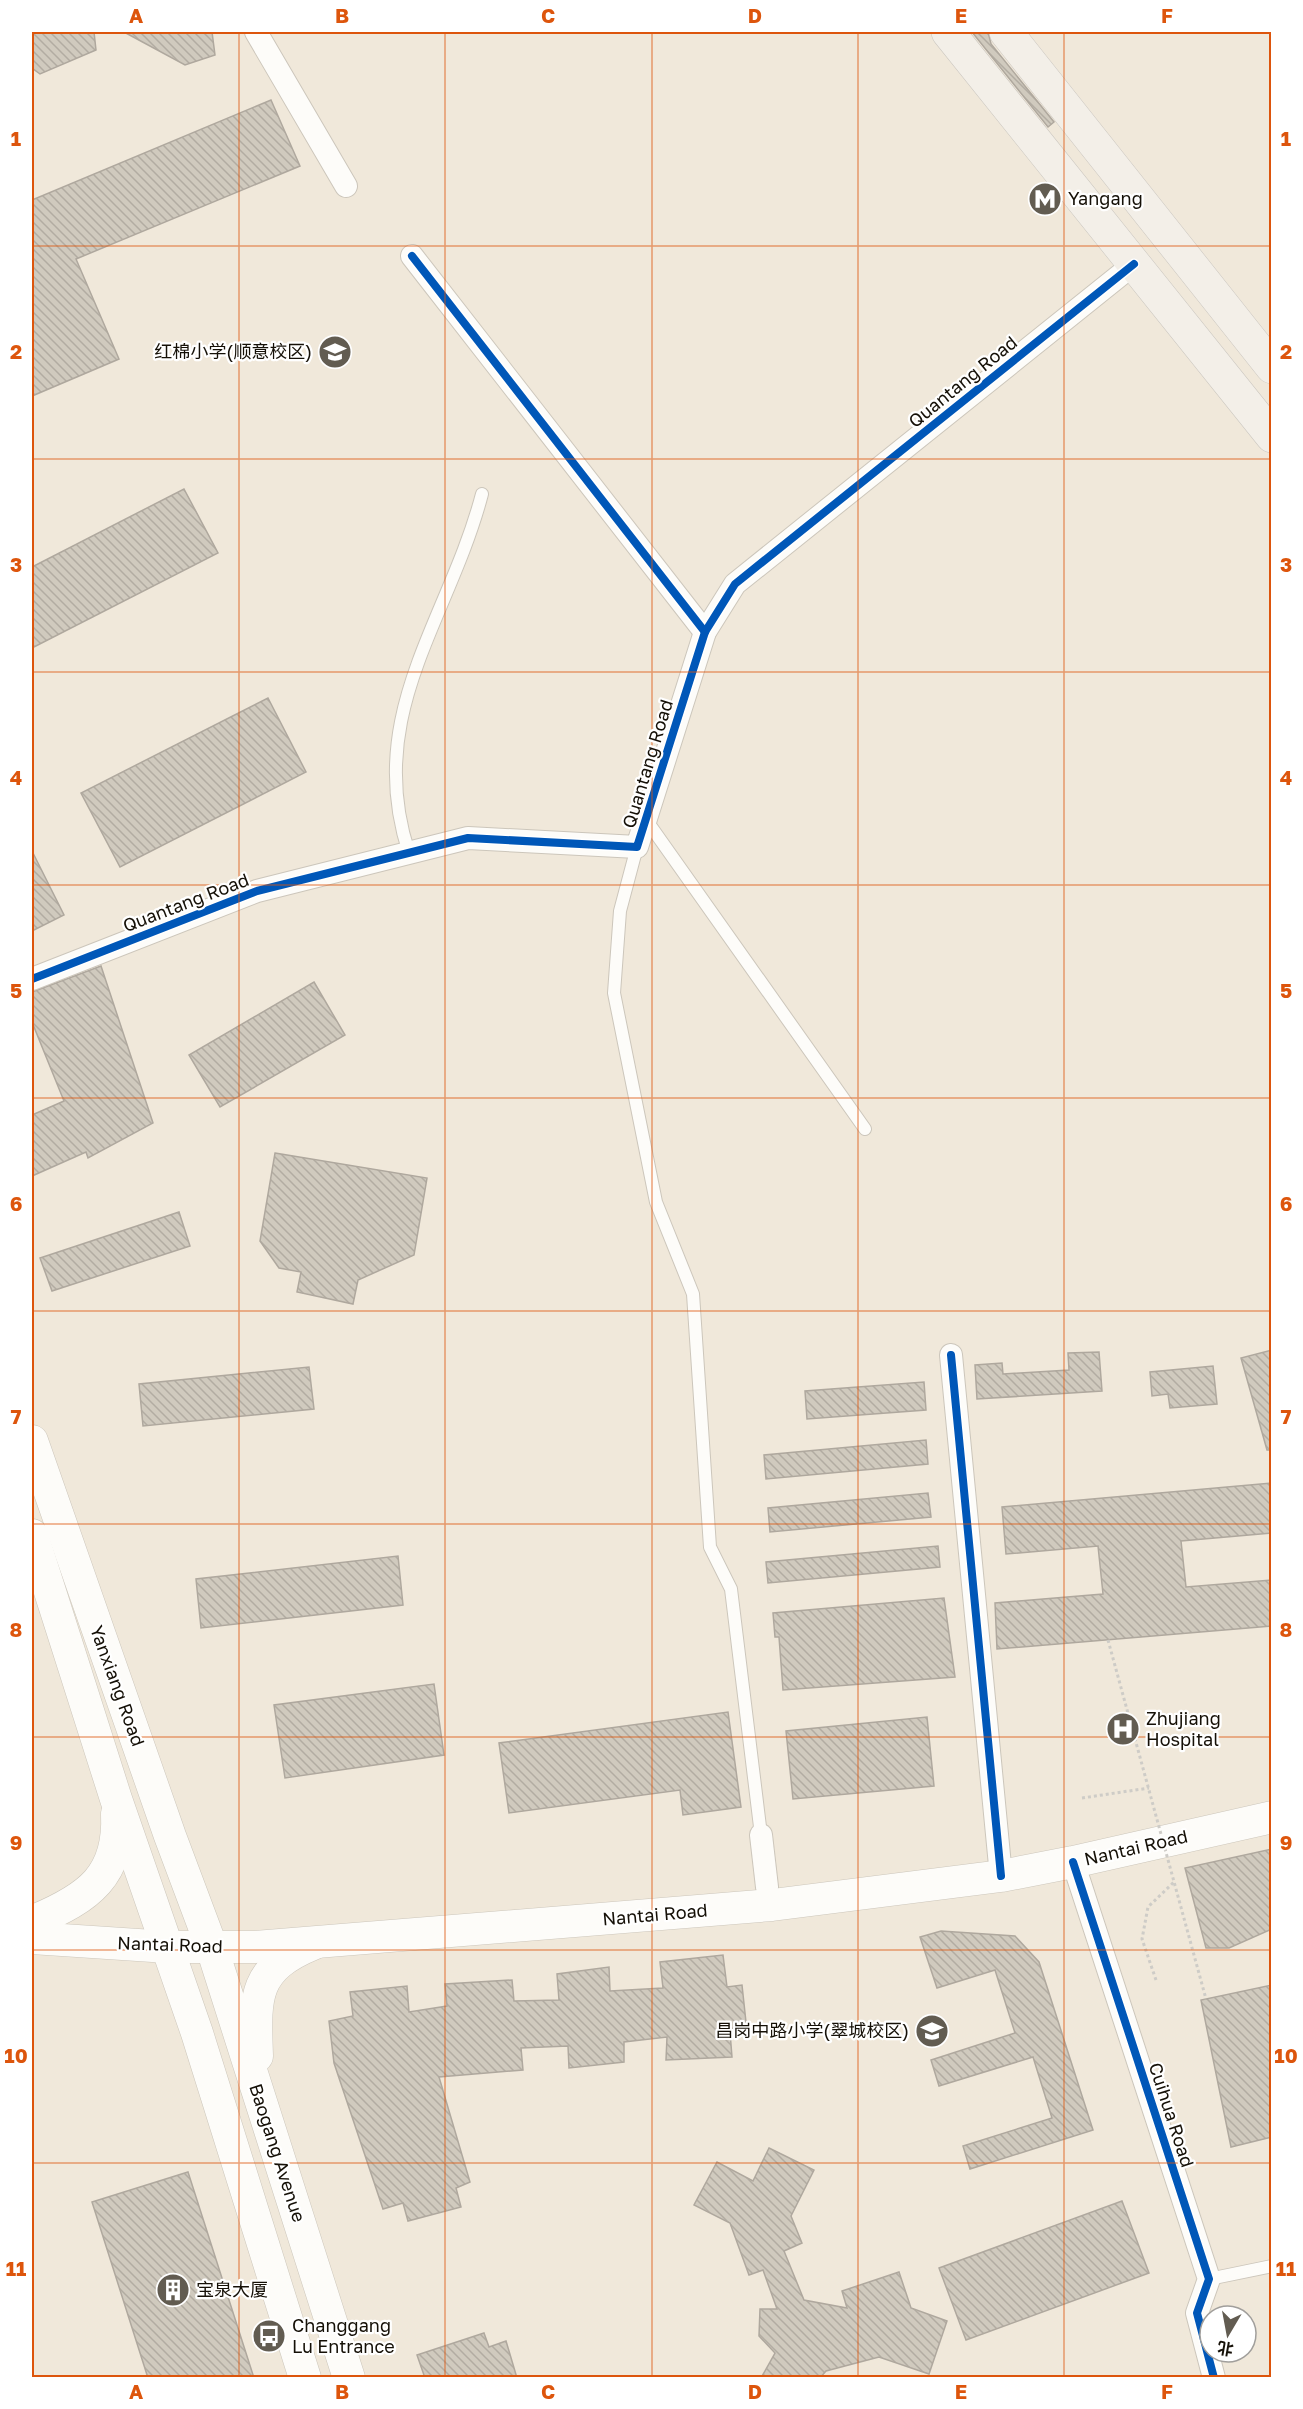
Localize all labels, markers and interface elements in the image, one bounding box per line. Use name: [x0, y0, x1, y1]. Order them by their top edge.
text: A: [129, 3, 143, 27]
text: B: [335, 3, 349, 27]
text: C: [541, 3, 555, 27]
text: D: [748, 3, 762, 27]
text: E: [955, 3, 967, 27]
text: F: [1161, 3, 1173, 27]
text: 1: [11, 126, 21, 150]
text: 1: [1281, 126, 1291, 150]
metro station icon: Yangang: [1027, 181, 1063, 217]
place label: Yangang: [1068, 187, 1143, 209]
street label: Quantang Road: [904, 331, 1021, 432]
school or university icon: 红棉小学(顺意校区): [317, 334, 353, 370]
text: 2: [10, 339, 22, 363]
text: 2: [1280, 339, 1292, 363]
place label: 红棉小学(顺意校区): [154, 340, 312, 362]
text: 3: [10, 552, 22, 576]
text: 3: [1280, 552, 1292, 576]
street label: Quantang Road: [617, 697, 677, 831]
text: 4: [10, 765, 22, 789]
text: 4: [1280, 765, 1292, 789]
street label: Quantang Road: [119, 868, 252, 936]
text: 5: [10, 978, 22, 1002]
text: 5: [1280, 978, 1292, 1002]
text: 6: [10, 1191, 22, 1215]
text: 6: [1280, 1191, 1292, 1215]
text: 7: [11, 1404, 22, 1428]
text: 7: [1281, 1404, 1292, 1428]
text: 8: [10, 1617, 22, 1641]
text: 8: [1280, 1617, 1292, 1641]
street label: Yanxiang Road: [86, 1622, 150, 1749]
place label: Zhujiang Hospital: [1146, 1707, 1221, 1750]
hospital icon: Zhujiang Hospital: [1105, 1711, 1141, 1747]
street label: Nantai Road: [1082, 1824, 1190, 1870]
text: 9: [10, 1830, 22, 1854]
text: 9: [1280, 1830, 1292, 1854]
street label: Nantai Road: [601, 1898, 708, 1930]
street label: Nantai Road: [117, 1931, 223, 1957]
school or university icon: 昌岗中路小学(翠城校区): [914, 2013, 950, 2049]
place label: 昌岗中路小学(翠城校区): [715, 2019, 909, 2041]
text: 10: [4, 2043, 28, 2067]
text: 10: [1274, 2043, 1298, 2067]
street label: Cuihua Road: [1145, 2060, 1199, 2170]
street label: Baogang Avenue: [245, 2081, 311, 2225]
text: 11: [6, 2256, 26, 2280]
text: 11: [1276, 2256, 1296, 2280]
building icon: 宝泉大厦: [155, 2272, 191, 2308]
place label: 宝泉大厦: [196, 2278, 268, 2300]
north arrow: [1198, 2304, 1258, 2364]
place label: Changgang Lu Entrance: [292, 2314, 395, 2357]
bus stop icon: Changgang Lu Entrance: [251, 2318, 287, 2354]
text: 北: [1216, 2338, 1235, 2360]
text: A: [129, 2379, 143, 2403]
text: B: [335, 2379, 349, 2403]
text: C: [541, 2379, 555, 2403]
text: D: [748, 2379, 762, 2403]
text: E: [955, 2379, 967, 2403]
text: F: [1161, 2379, 1173, 2403]

